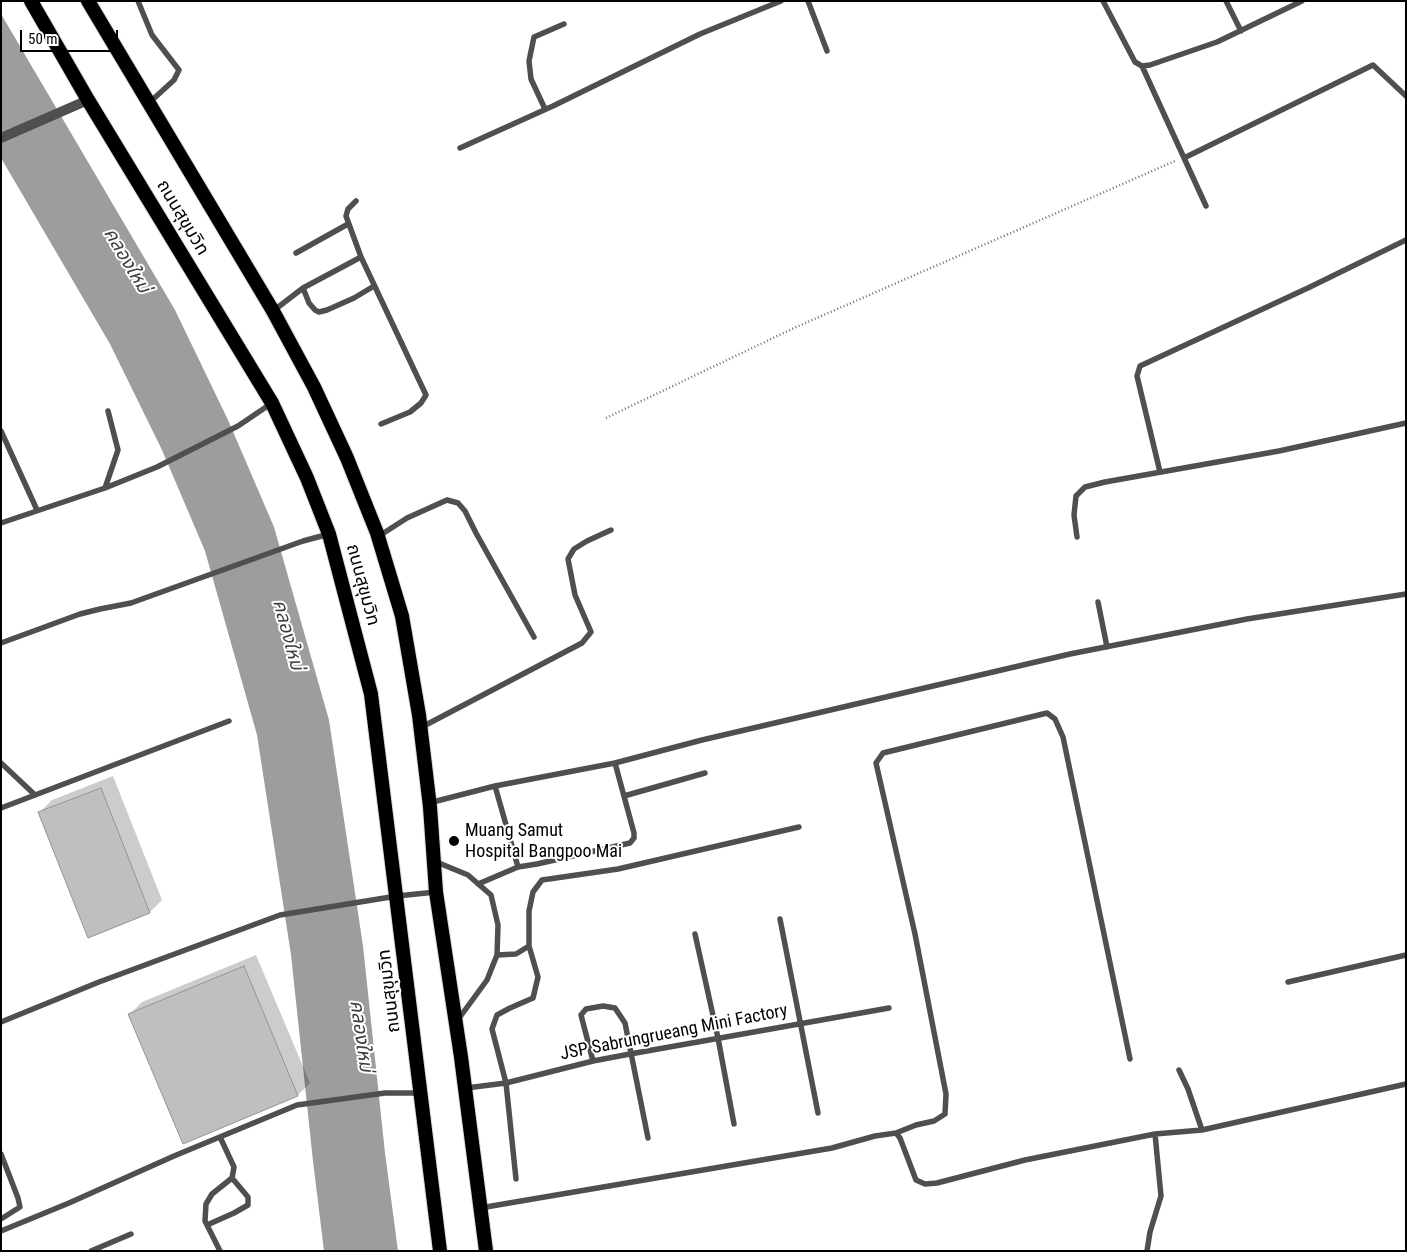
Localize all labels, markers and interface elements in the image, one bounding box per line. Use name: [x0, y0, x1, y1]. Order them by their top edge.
scale bar: [22, 20, 120, 52]
text: 50 m: [28, 30, 58, 48]
street label: ถนนสุขุมวิท: [151, 176, 213, 260]
water label: คลองใหม่: [98, 224, 154, 298]
street label: ถนนสุขุมวิท: [341, 542, 383, 628]
water label: คลองใหม่: [267, 597, 307, 673]
place label: Muang Samut Hospital Bangpoo Mai: [465, 820, 622, 862]
marker: Muang Samut Hospital Bangpoo Mai: [447, 834, 461, 848]
street label: ถนนสุขุมวิท: [374, 948, 406, 1034]
water label: คลองใหม่: [344, 999, 376, 1073]
street label: JSP Sabrungrueang Mini Factory: [559, 1000, 789, 1066]

